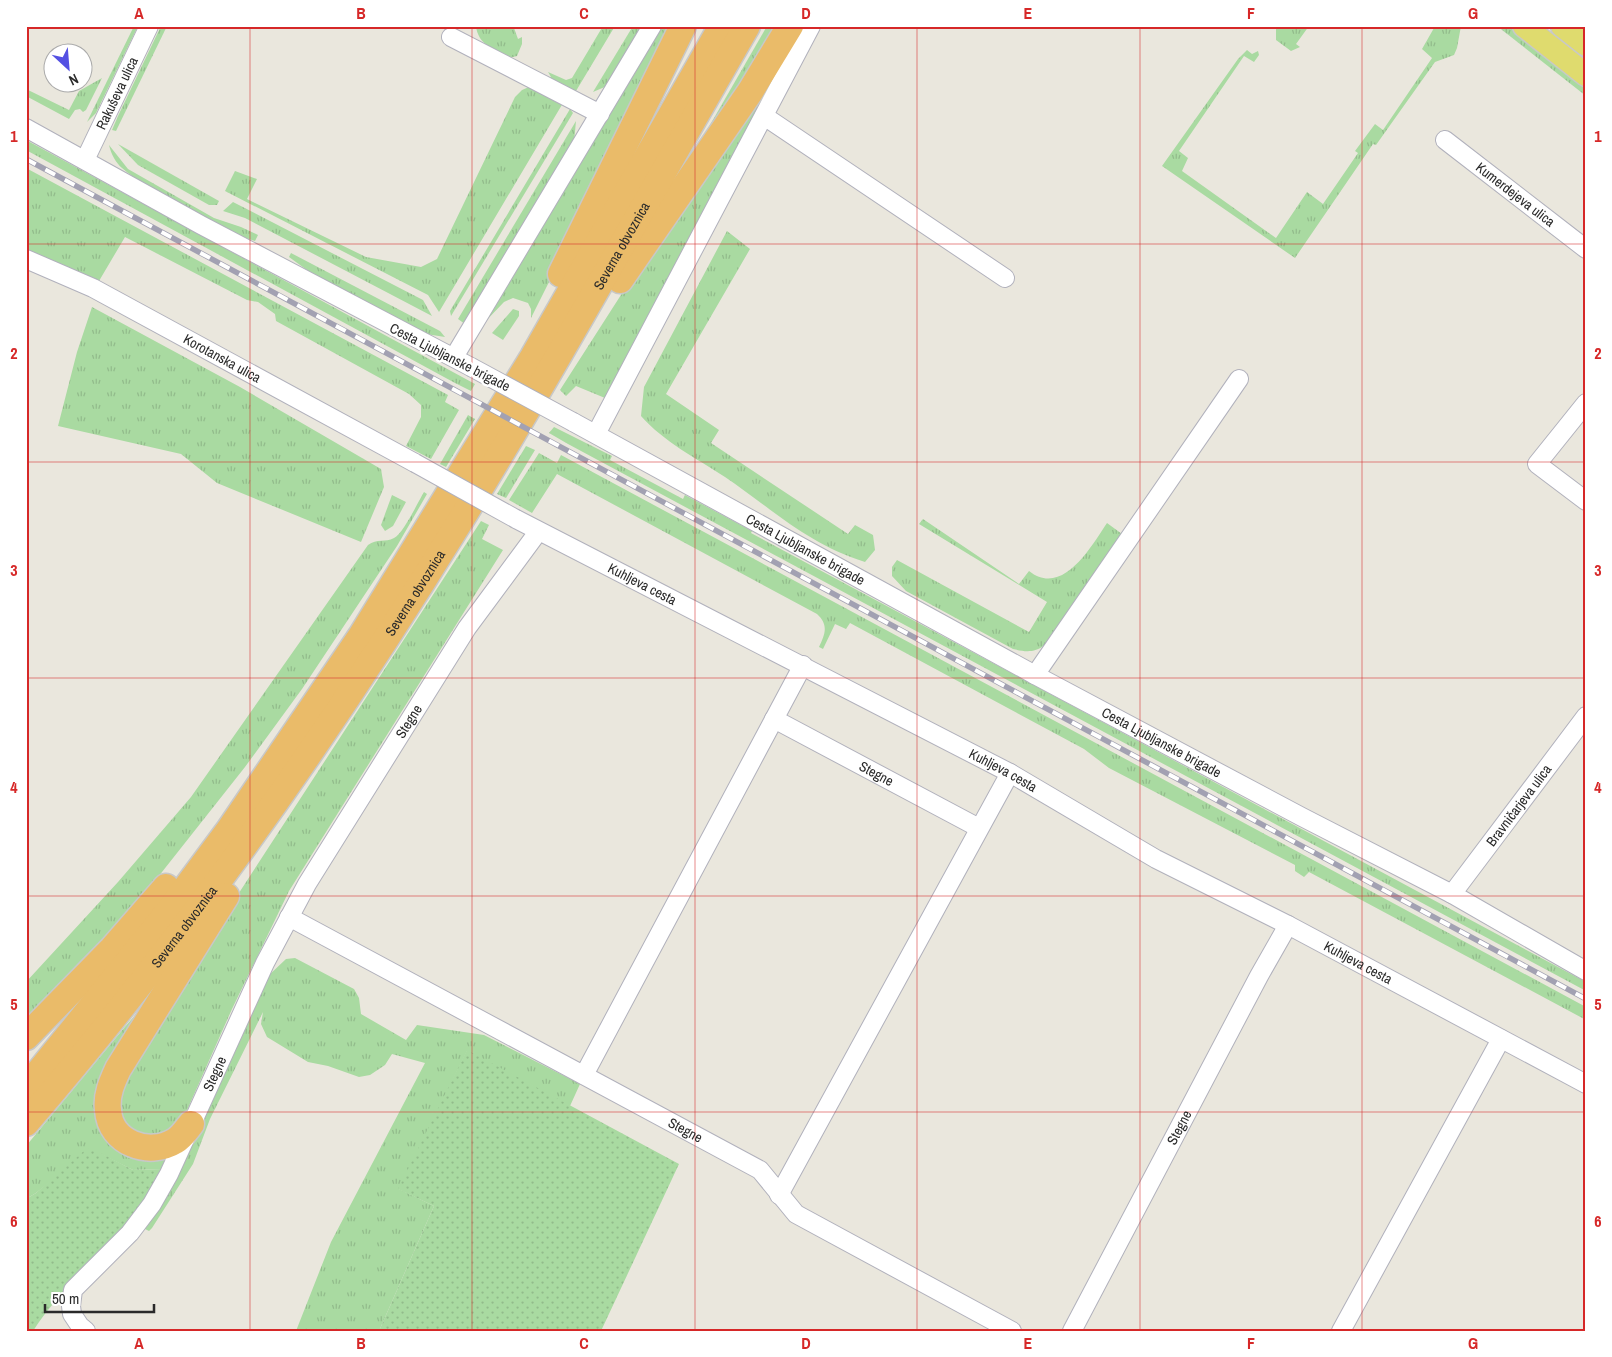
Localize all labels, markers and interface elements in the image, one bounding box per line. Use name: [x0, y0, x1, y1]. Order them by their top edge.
text: A: [134, 2, 144, 24]
text: B: [356, 2, 366, 24]
text: C: [579, 2, 589, 24]
text: D: [801, 2, 811, 24]
text: E: [1024, 2, 1033, 24]
text: F: [1247, 2, 1255, 24]
text: G: [1468, 2, 1478, 24]
north arrow: [42, 42, 92, 92]
street label: Rakuševa ulica: [92, 53, 142, 133]
text: N: [66, 70, 81, 90]
text: 1: [10, 125, 18, 147]
text: 1: [1594, 125, 1602, 147]
street label: Kumerdejeva ulica: [1472, 158, 1559, 231]
street label: Severna obvoznica: [589, 198, 654, 293]
street label: Cesta Ljubljanske brigade: [387, 319, 513, 395]
street label: Korotanska ulica: [180, 330, 265, 387]
text: 2: [10, 342, 18, 364]
text: 2: [1594, 342, 1602, 364]
street label: Cesta Ljubljanske brigade: [743, 509, 868, 589]
street label: Severna obvoznica: [381, 546, 449, 639]
text: 3: [10, 559, 18, 581]
street label: Kuhljeva cesta: [605, 559, 680, 609]
text: 3: [1594, 559, 1602, 581]
street label: Stegne: [391, 701, 426, 742]
street label: Cesta Ljubljanske brigade: [1099, 703, 1224, 781]
street label: Kuhljeva cesta: [966, 744, 1041, 796]
street label: Stegne: [856, 757, 897, 790]
street label: Bravničarjeva ulica: [1482, 760, 1556, 850]
text: 4: [10, 776, 18, 798]
text: 4: [1594, 776, 1602, 798]
street label: Severna obvoznica: [147, 882, 221, 971]
street label: Kuhljeva cesta: [1321, 937, 1396, 988]
text: 5: [10, 993, 18, 1015]
text: 5: [1594, 993, 1602, 1015]
street label: Stegne: [199, 1053, 230, 1094]
street label: Stegne: [1163, 1107, 1196, 1148]
street label: Stegne: [665, 1113, 706, 1146]
text: 6: [10, 1210, 18, 1232]
text: 6: [1594, 1210, 1602, 1232]
scale bar: [45, 1282, 154, 1314]
text: 50 m: [52, 1288, 79, 1309]
text: A: [134, 1332, 144, 1354]
text: B: [356, 1332, 366, 1354]
text: C: [579, 1332, 589, 1354]
text: D: [801, 1332, 811, 1354]
text: E: [1024, 1332, 1033, 1354]
text: F: [1247, 1332, 1255, 1354]
text: G: [1468, 1332, 1478, 1354]

